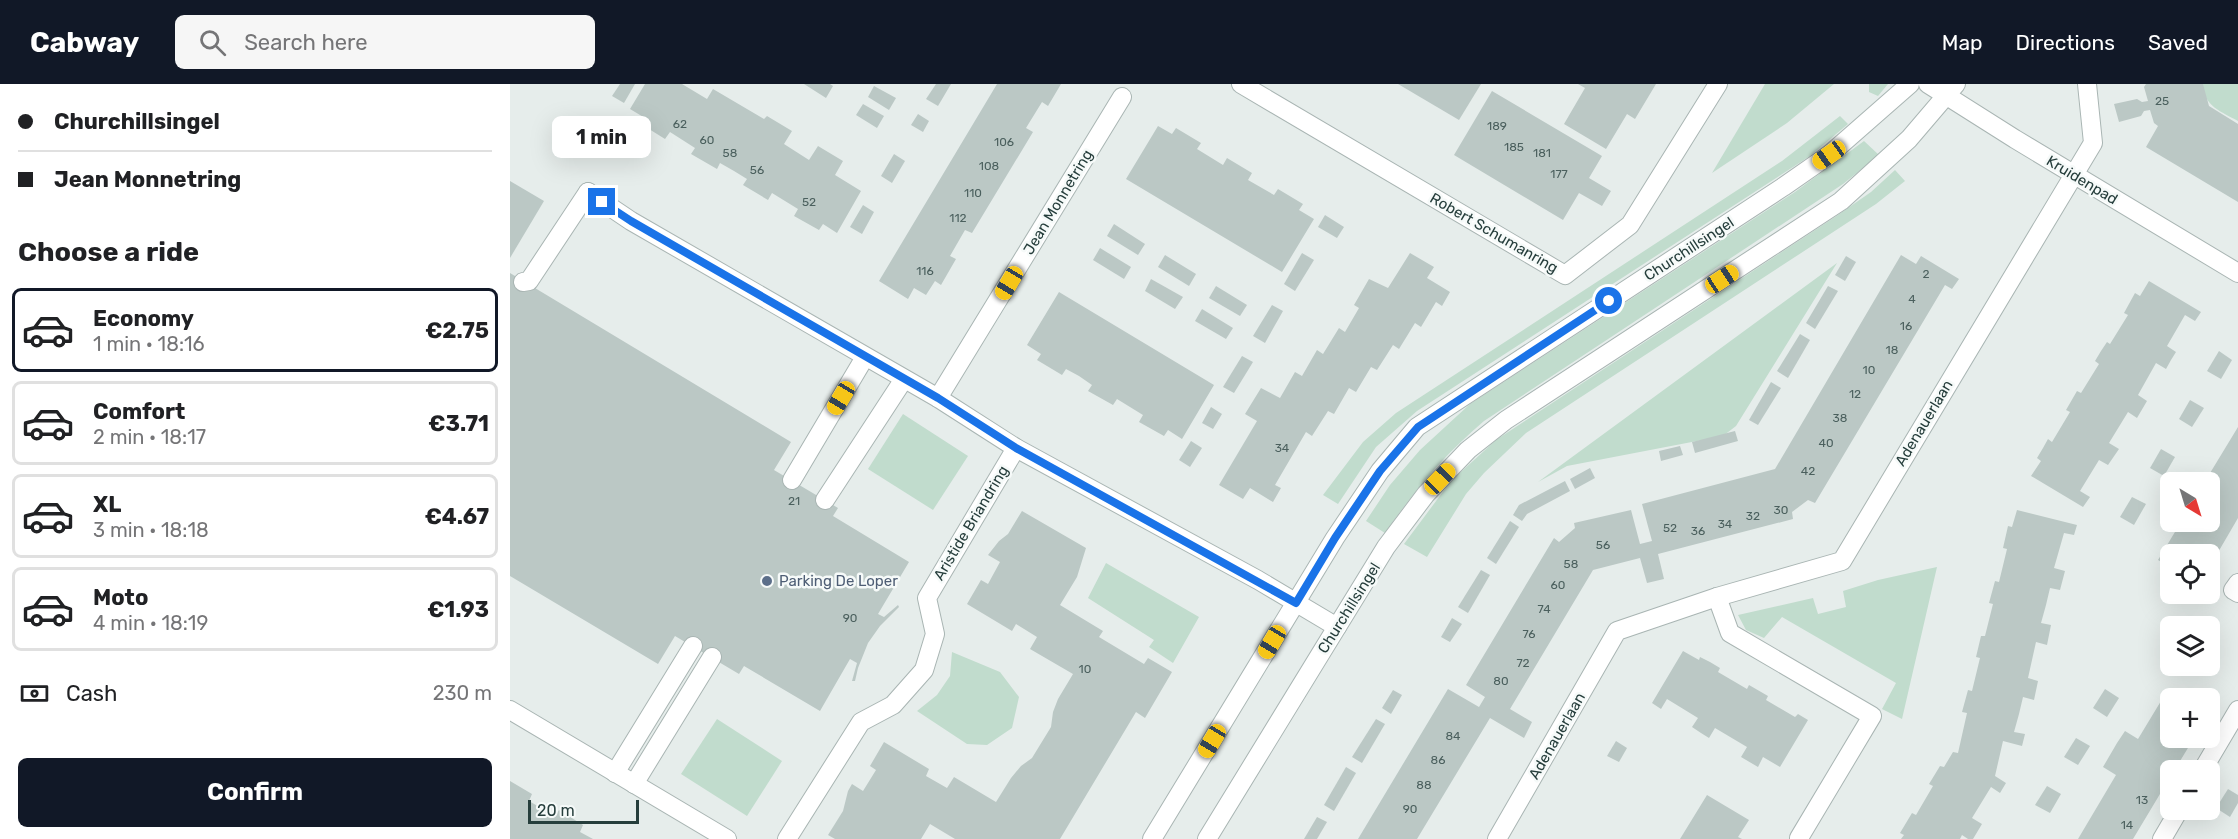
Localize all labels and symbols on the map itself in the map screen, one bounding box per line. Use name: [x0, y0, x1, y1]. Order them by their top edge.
house number: 25: [2155, 94, 2169, 108]
callout: 1 min: [552, 115, 652, 157]
house number: 62: [673, 117, 687, 131]
house number: 189: [1487, 119, 1507, 133]
house number: 60: [700, 133, 714, 147]
house number: 106: [994, 135, 1014, 149]
car: [1809, 137, 1849, 173]
house number: 185: [1504, 140, 1524, 154]
house number: 58: [723, 146, 737, 160]
street label: Jean Monnetring: [1020, 146, 1096, 258]
house number: 181: [1533, 146, 1551, 160]
street label: Kruidenpad: [2043, 152, 2121, 208]
house number: 108: [979, 159, 999, 173]
house number: 56: [750, 163, 764, 177]
house number: 177: [1550, 167, 1568, 181]
house number: 110: [964, 186, 982, 200]
route end: [588, 188, 615, 215]
street label: Robert Schumanring: [1427, 189, 1561, 277]
house number: 52: [802, 195, 816, 209]
house number: 112: [949, 211, 967, 225]
street label: Churchillsingel: [1641, 213, 1737, 285]
car: [1702, 262, 1742, 296]
car: [992, 263, 1026, 303]
house number: 116: [916, 264, 934, 278]
house number: 2: [1922, 267, 1930, 281]
route start: [1595, 287, 1622, 314]
house number: 4: [1908, 292, 1916, 306]
house number: 16: [1900, 319, 1912, 333]
house number: 18: [1886, 343, 1898, 357]
house number: 10: [1863, 363, 1875, 377]
street label: Adenauerlaan: [1891, 377, 1957, 469]
car: [824, 378, 858, 418]
house number: 12: [1849, 387, 1861, 401]
house number: 38: [1833, 411, 1847, 425]
house number: 40: [1818, 436, 1834, 450]
house number: 34: [1275, 441, 1290, 455]
car: [1421, 460, 1459, 498]
street label: Aristide Briandring: [930, 462, 1012, 584]
house number: 42: [1801, 464, 1815, 478]
north arrow: [2160, 472, 2220, 532]
house number: 21: [788, 494, 800, 508]
house number: 30: [1774, 503, 1788, 517]
house number: 32: [1746, 509, 1760, 523]
house number: 34: [1718, 517, 1733, 531]
house number: 52: [1663, 521, 1677, 535]
house number: 36: [1691, 524, 1705, 538]
house number: 56: [1596, 538, 1610, 552]
house number: 58: [1564, 557, 1578, 571]
street label: Churchillsingel: [1314, 559, 1384, 657]
place label: Parking De Loper: [779, 572, 898, 590]
marker: Parking De Loper: [760, 574, 774, 588]
house number: 60: [1551, 578, 1565, 592]
house number: 74: [1537, 602, 1551, 616]
house number: 90: [843, 611, 857, 625]
car: [1255, 622, 1289, 662]
house number: 76: [1522, 627, 1536, 641]
house number: 72: [1516, 656, 1530, 670]
house number: 10: [1079, 662, 1091, 676]
house number: 80: [1493, 674, 1509, 688]
street label: Adenauerlaan: [1525, 689, 1589, 783]
car: [1195, 721, 1229, 761]
house number: 84: [1445, 729, 1461, 743]
house number: 86: [1431, 753, 1445, 767]
house number: 88: [1416, 778, 1432, 792]
house number: 13: [2136, 793, 2148, 807]
scale bar: [528, 797, 639, 824]
house number: 90: [1403, 802, 1417, 816]
house number: 14: [2121, 818, 2134, 832]

